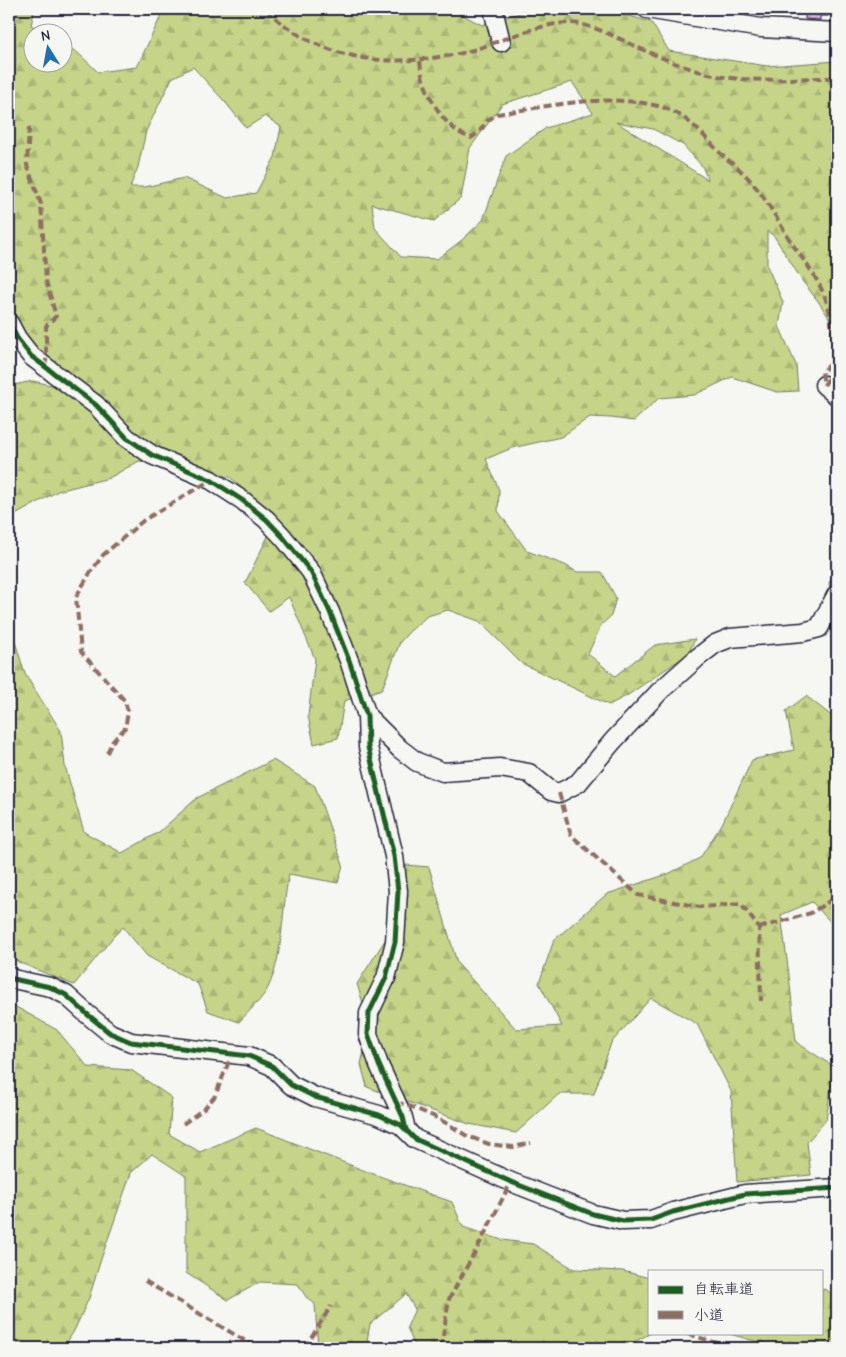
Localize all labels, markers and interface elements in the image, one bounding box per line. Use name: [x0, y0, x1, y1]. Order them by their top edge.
north arrow: [22, 22, 72, 72]
text: N: [40, 27, 52, 45]
legend: [648, 1270, 824, 1334]
text: 自転車道: [694, 1280, 754, 1298]
text: 小道: [694, 1306, 724, 1324]

